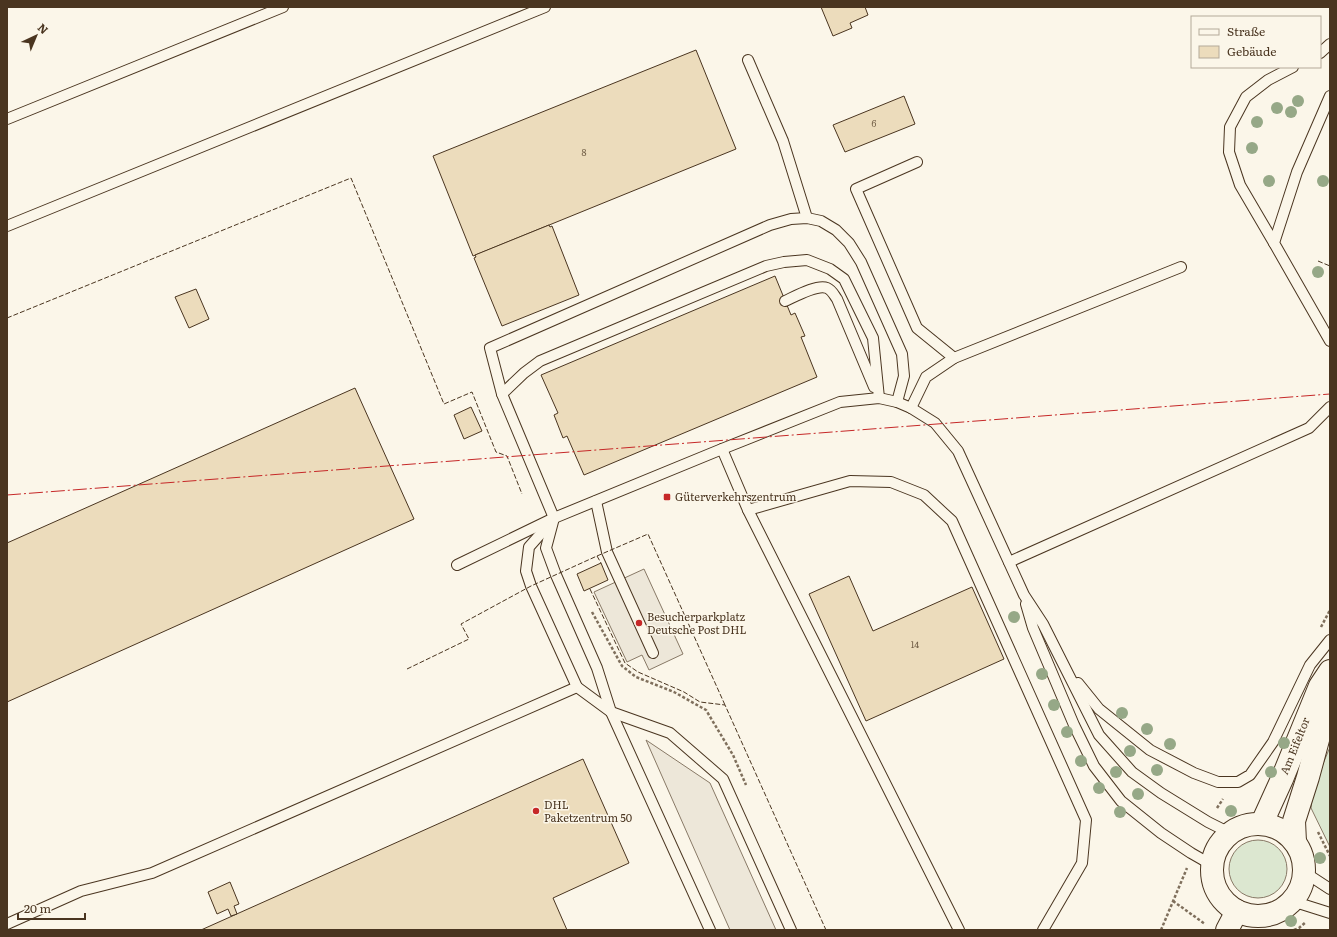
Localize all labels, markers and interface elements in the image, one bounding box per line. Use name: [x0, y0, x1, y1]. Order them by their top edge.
north arrow: [16, 16, 56, 56]
legend: [1191, 16, 1321, 68]
text: N: [35, 19, 53, 37]
text: Straße: [1227, 22, 1265, 40]
text: Gebäude: [1227, 42, 1276, 60]
house number: 6: [872, 116, 877, 130]
house number: 8: [582, 145, 587, 159]
place label: Güterverkehrszentrum: [675, 488, 797, 504]
marker: Güterverkehrszentrum: [662, 492, 672, 502]
place label: Besucherparkplatz Deutsche Post DHL: [647, 608, 747, 637]
marker: Besucherparkplatz Deutsche Post DHL: [634, 618, 644, 628]
house number: 14: [911, 637, 919, 651]
street label: Am Eifeltor: [1275, 714, 1313, 777]
place label: DHL Paketzentrum 50: [544, 796, 632, 825]
marker: DHL Paketzentrum 50: [531, 806, 541, 816]
scale bar: [18, 895, 85, 921]
text: 20 m: [24, 899, 51, 917]

